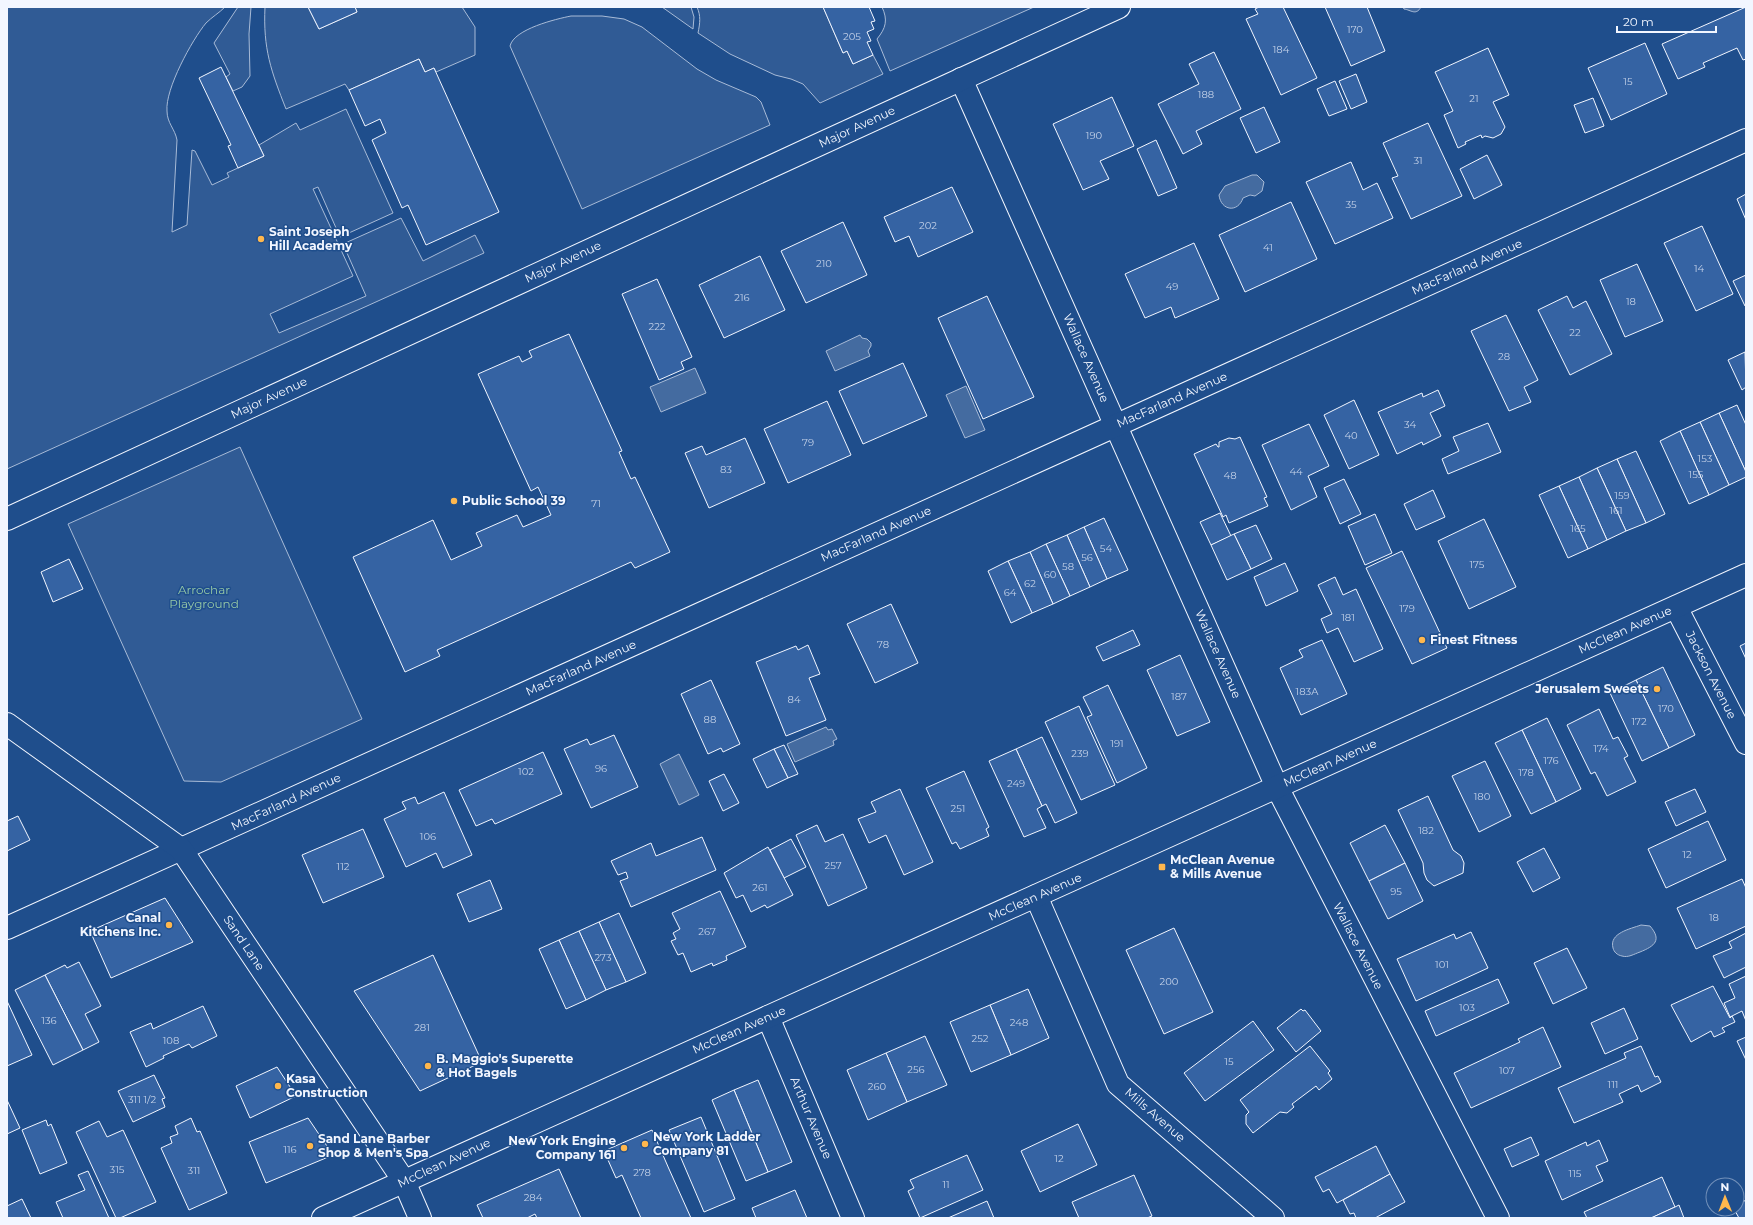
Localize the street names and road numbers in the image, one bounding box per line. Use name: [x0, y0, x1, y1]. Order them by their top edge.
street label: Major Avenue: [816, 102, 897, 151]
street label: MacFarland Avenue: [1409, 235, 1524, 298]
street label: Major Avenue: [522, 237, 603, 286]
street label: Wallace Avenue: [1060, 311, 1113, 405]
street label: MacFarland Avenue: [1114, 368, 1229, 431]
street label: Major Avenue: [228, 373, 309, 422]
street label: MacFarland Avenue: [818, 502, 933, 565]
street label: McClean Avenue: [1576, 602, 1674, 657]
street label: Wallace Avenue: [1192, 607, 1245, 701]
street label: Jackson Avenue: [1682, 627, 1740, 721]
street label: MacFarland Avenue: [523, 636, 638, 699]
street label: McClean Avenue: [1281, 735, 1379, 790]
street label: MacFarland Avenue: [228, 770, 343, 834]
street label: McClean Avenue: [986, 869, 1084, 924]
street label: Wallace Avenue: [1330, 900, 1387, 992]
street label: Sand Lane: [220, 912, 268, 973]
street label: McClean Avenue: [690, 1002, 788, 1057]
street label: Arthur Avenue: [787, 1074, 836, 1161]
street label: Mills Avenue: [1122, 1084, 1189, 1145]
street label: McClean Avenue: [395, 1134, 493, 1191]

